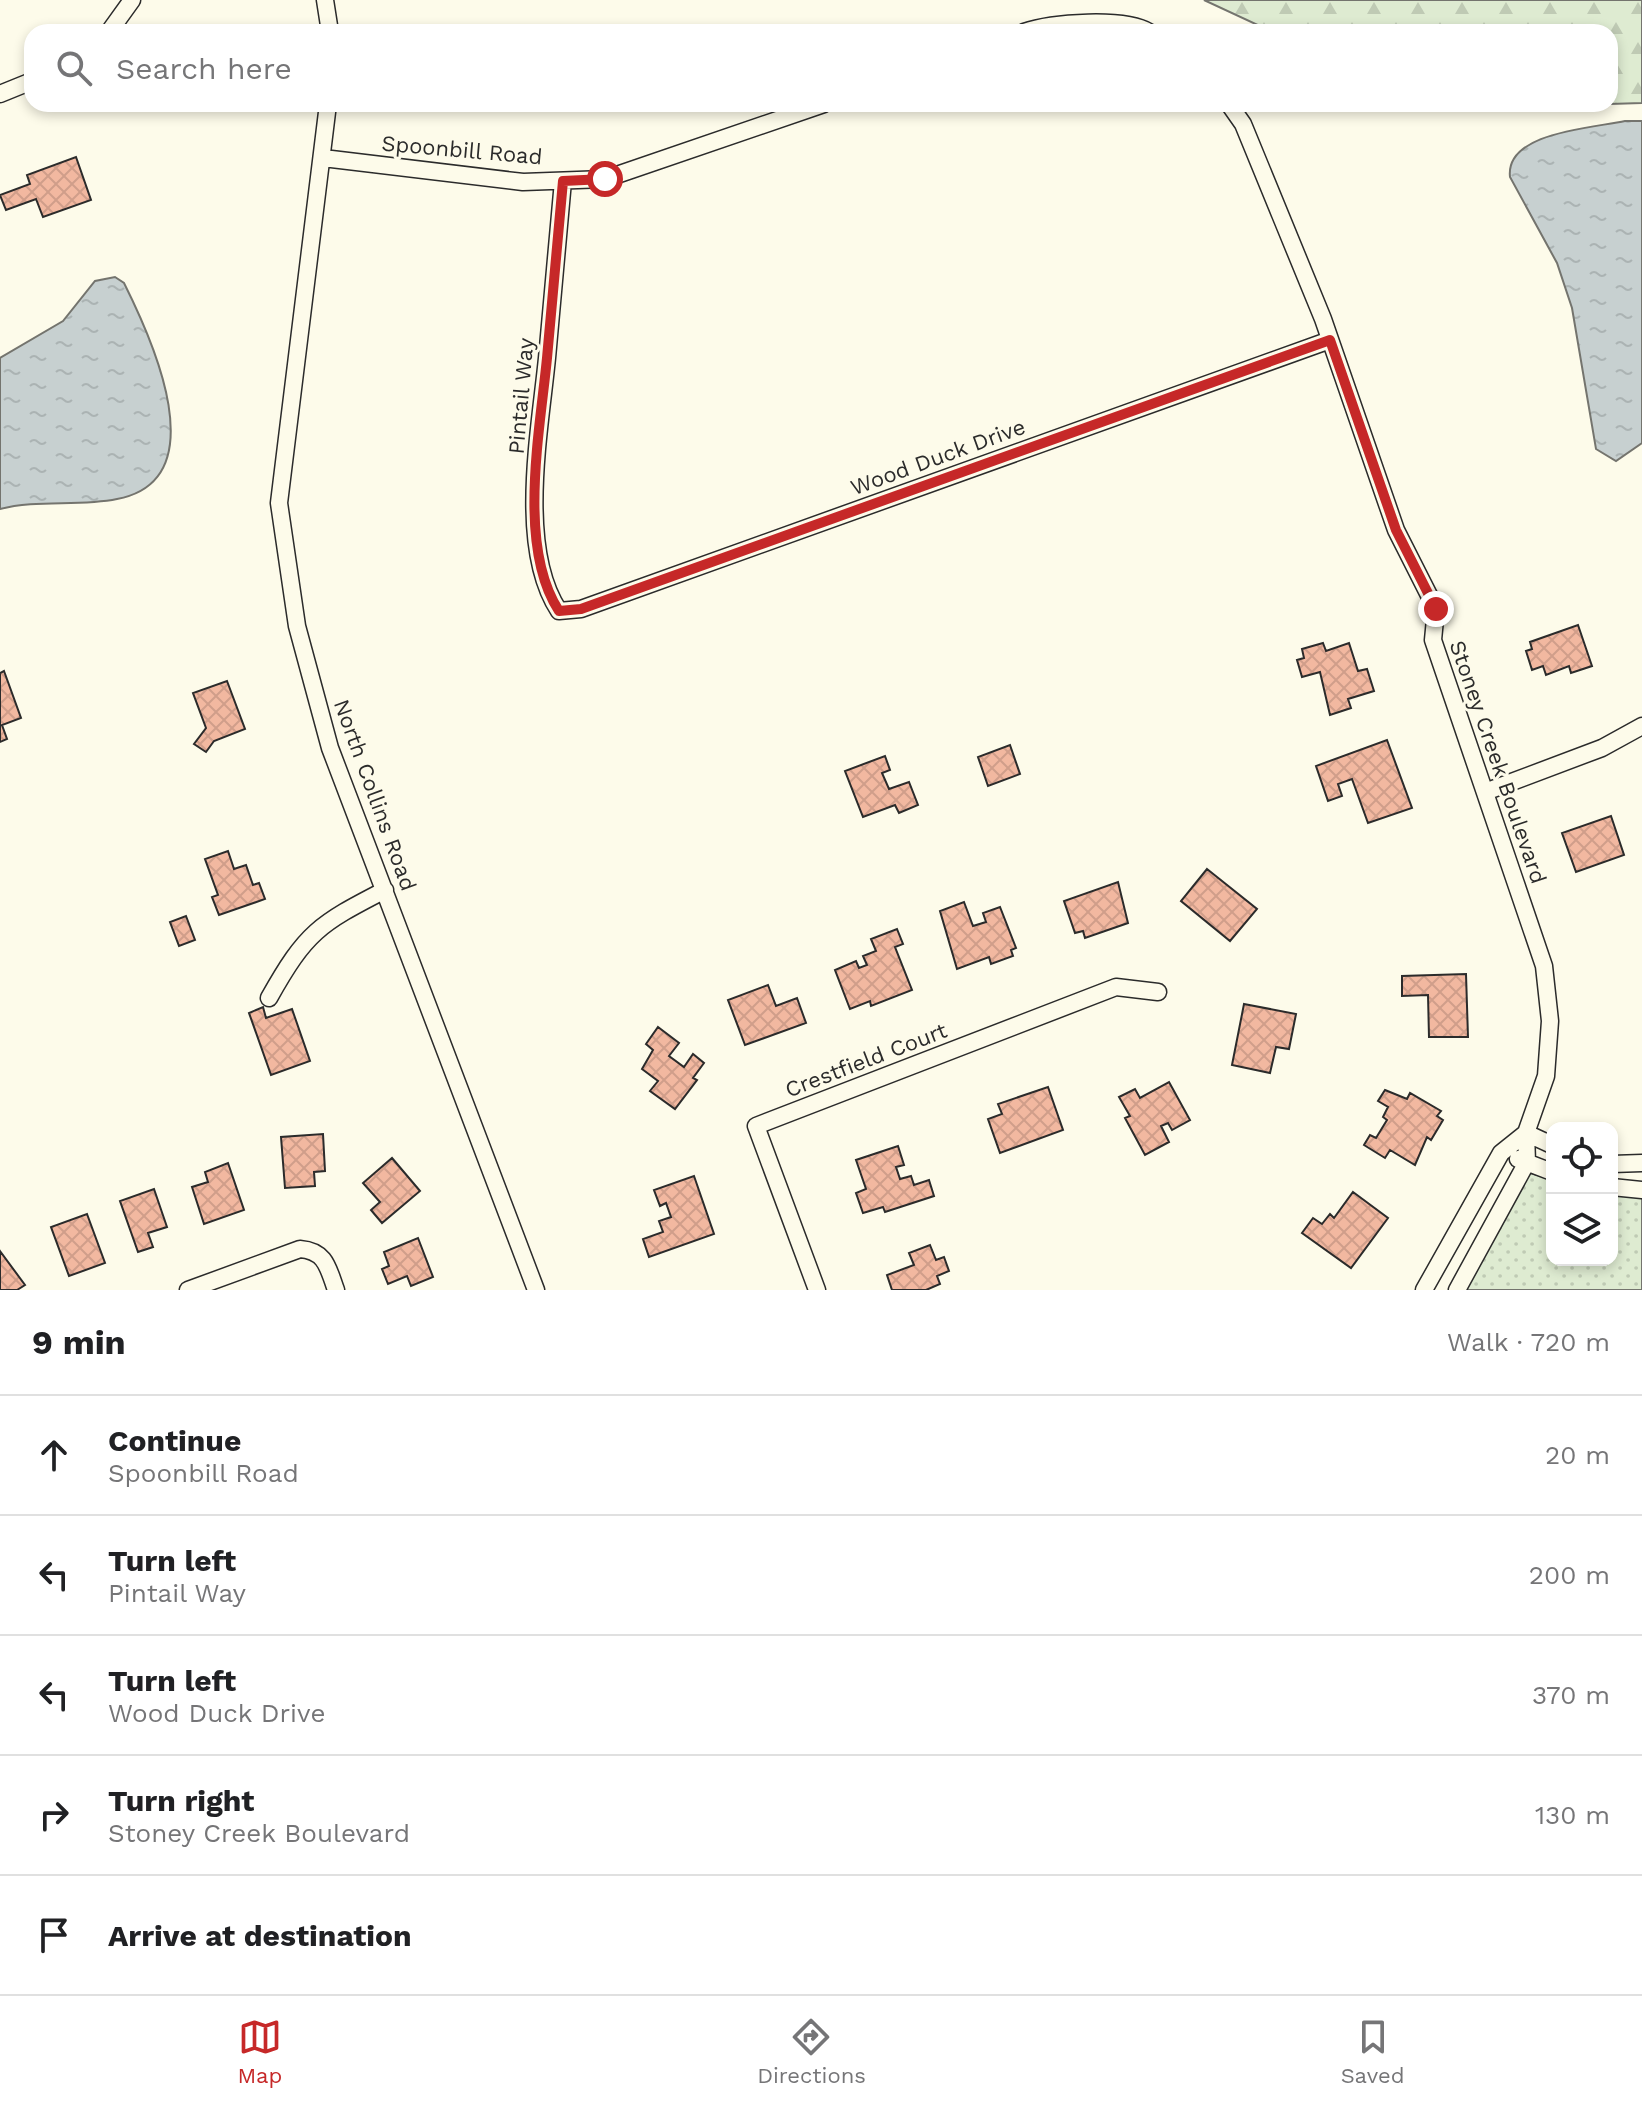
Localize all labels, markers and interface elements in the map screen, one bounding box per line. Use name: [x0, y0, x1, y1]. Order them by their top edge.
search box: [24, 24, 1618, 112]
icon: search: [52, 46, 96, 90]
text: Search here: [116, 51, 292, 86]
street label: Spoonbill Road: [381, 131, 543, 169]
route start: [587, 161, 623, 197]
street label: Pintail Way: [503, 336, 539, 455]
street label: Wood Duck Drive: [847, 414, 1029, 500]
route end: [1418, 591, 1454, 627]
street label: Stoney Creek Boulevard: [1445, 637, 1551, 887]
street label: North Collins Road: [329, 696, 421, 894]
street label: Crestfield Court: [782, 1018, 950, 1102]
map controls: [1546, 1122, 1618, 1266]
button: locate: [1546, 1122, 1618, 1194]
button: layers: [1546, 1194, 1618, 1266]
text: 9 min: [32, 1322, 126, 1362]
text: Walk · 720 m: [1447, 1327, 1610, 1357]
text: Continue: [108, 1423, 241, 1458]
icon: ahead: [32, 1433, 76, 1477]
text: 20 m: [1545, 1440, 1610, 1470]
text: Spoonbill Road: [108, 1458, 299, 1488]
text: Turn left: [108, 1543, 236, 1578]
icon: left: [32, 1553, 76, 1597]
text: 200 m: [1529, 1560, 1610, 1590]
text: Pintail Way: [108, 1578, 246, 1608]
text: Turn left: [108, 1663, 236, 1698]
icon: left: [32, 1673, 76, 1717]
text: 370 m: [1532, 1680, 1610, 1710]
text: Wood Duck Drive: [108, 1698, 326, 1728]
text: Turn right: [108, 1783, 254, 1818]
icon: right: [32, 1793, 76, 1837]
text: 130 m: [1535, 1800, 1610, 1830]
text: Stoney Creek Boulevard: [108, 1818, 410, 1848]
icon: arrive: [32, 1913, 76, 1957]
text: Arrive at destination: [108, 1918, 412, 1953]
tab: Map: [237, 2015, 282, 2088]
tab: Directions: [757, 2015, 866, 2088]
tab: Saved: [1341, 2015, 1405, 2088]

